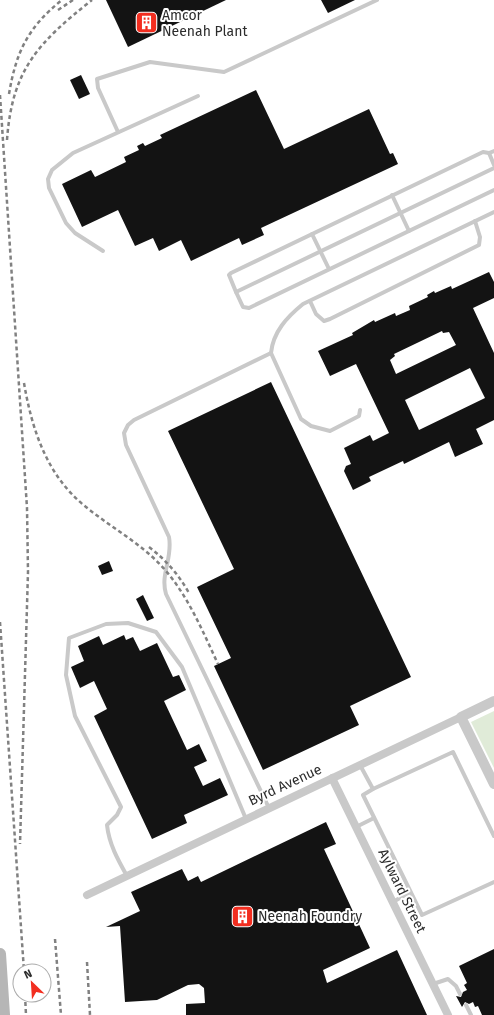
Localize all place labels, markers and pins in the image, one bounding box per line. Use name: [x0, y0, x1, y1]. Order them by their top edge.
place label: Amcor Neenah Plant: [162, 7, 248, 40]
building icon: Amcor Neenah Plant: [134, 10, 160, 36]
building icon: Neenah Foundry: [230, 903, 256, 929]
place label: Neenah Foundry: [258, 908, 362, 925]

